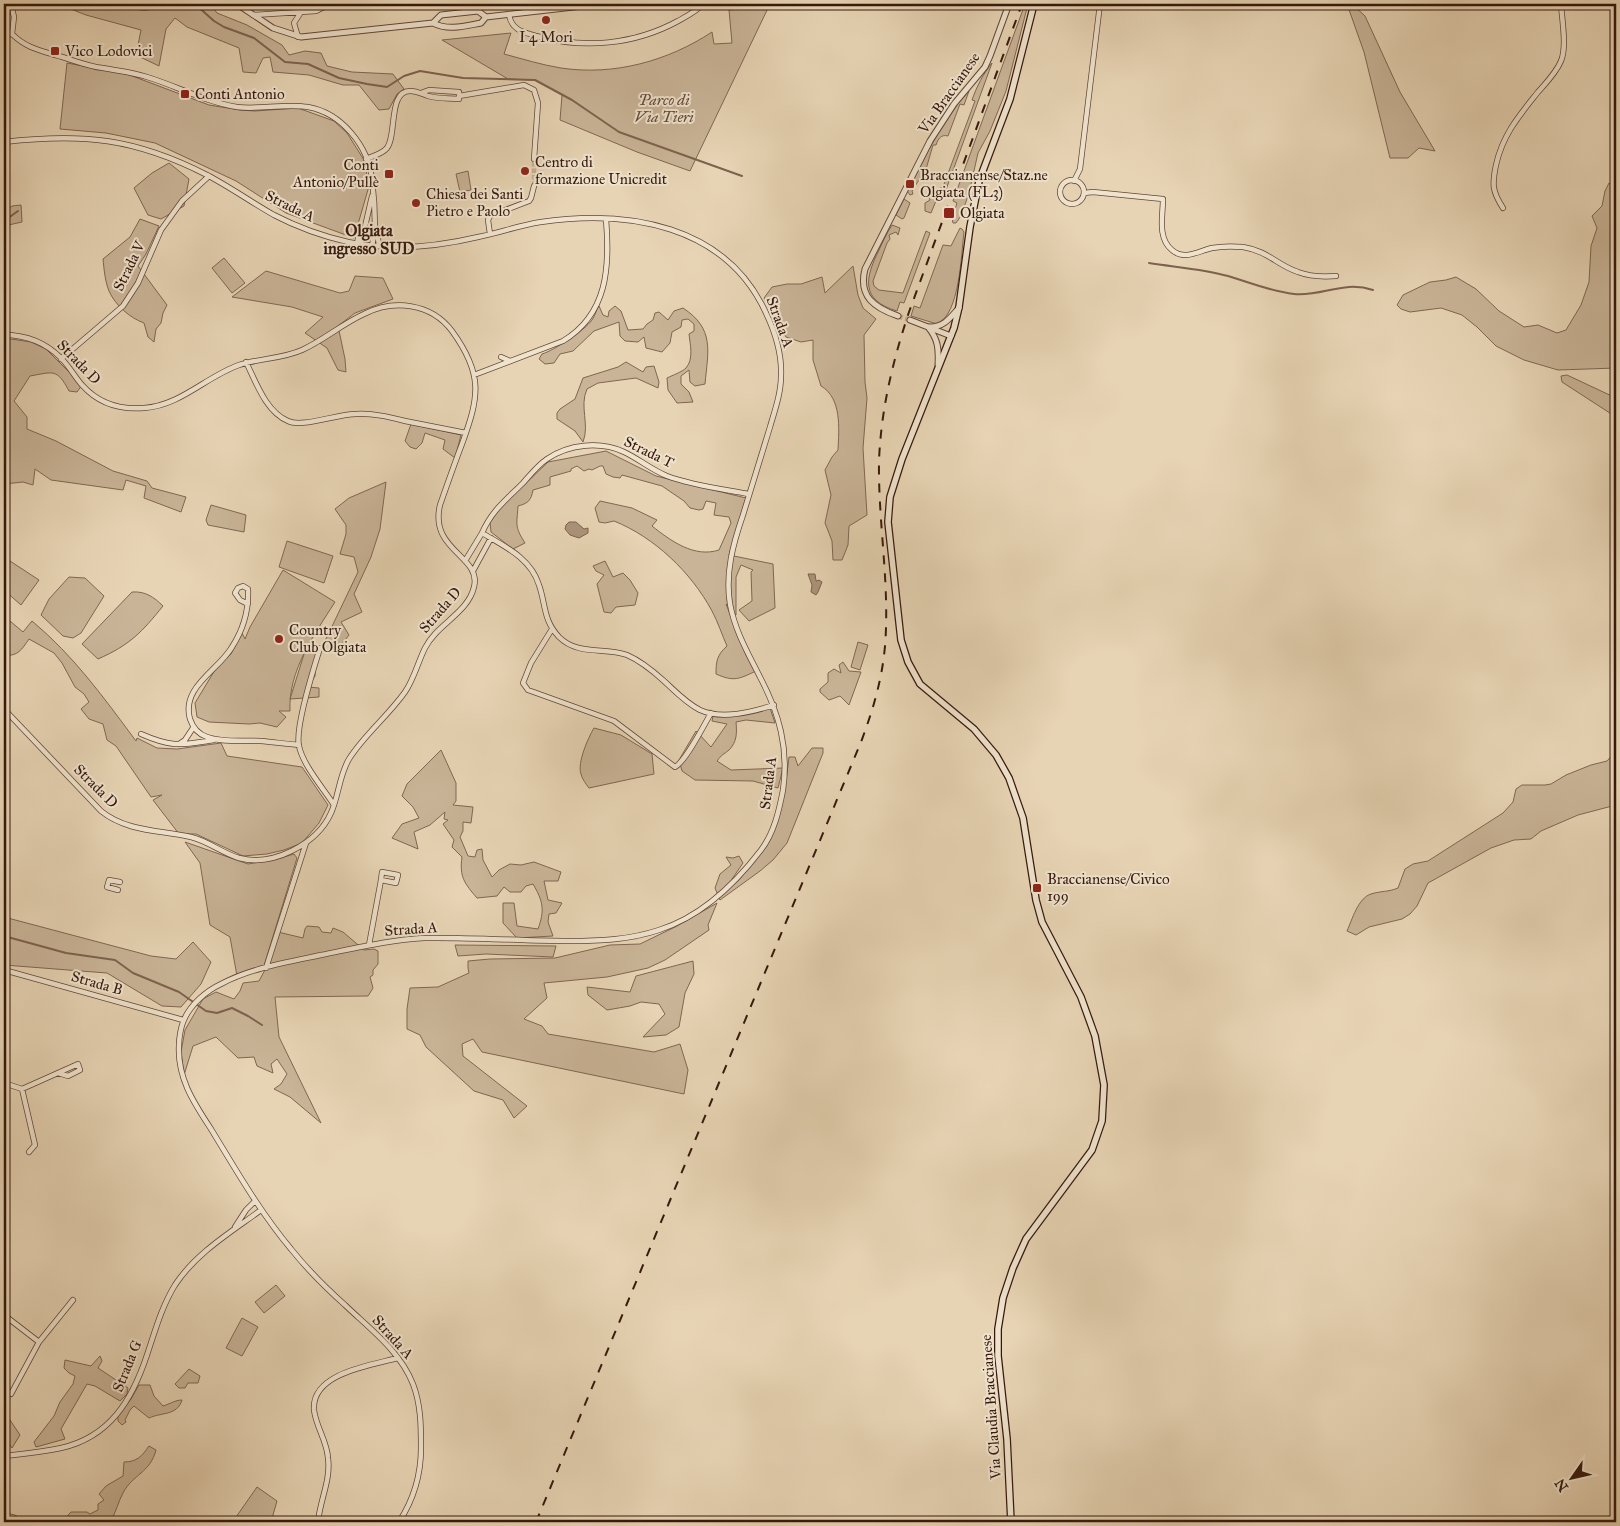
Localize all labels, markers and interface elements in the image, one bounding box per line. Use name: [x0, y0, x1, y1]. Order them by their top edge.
marker: I 4 Mori: [540, 14, 552, 26]
place label: I 4 Mori: [519, 28, 573, 46]
place label: Vico Lodovici: [64, 42, 152, 60]
marker: Vico Lodovici: [49, 45, 61, 57]
street label: Via Braccianese: [914, 49, 984, 138]
place label: Conti Antonio: [195, 85, 285, 103]
marker: Conti Antonio: [179, 88, 191, 100]
park label: Parco di Via Tieri: [634, 91, 694, 126]
place label: Centro di formazione Unicredit: [535, 153, 668, 188]
place label: Conti Antonio/Pullè: [292, 156, 379, 191]
marker: Centro di formazione Unicredit: [519, 165, 531, 177]
place label: Braccianense/Staz.ne Olgiata (FL3): [920, 166, 1048, 202]
marker: Conti Antonio/Pullè: [383, 168, 395, 180]
marker: Braccianense/Staz.ne Olgiata (FL3): [904, 178, 916, 190]
place label: Chiesa dei Santi Pietro e Paolo: [426, 185, 523, 220]
street label: Strada A: [262, 186, 318, 226]
marker: Chiesa dei Santi Pietro e Paolo: [410, 197, 422, 209]
place label: Olgiata: [960, 204, 1005, 222]
marker: Olgiata: [942, 206, 956, 220]
district label: Olgiata ingresso SUD: [324, 221, 415, 259]
street label: Strada V: [109, 238, 149, 294]
street label: Strada A: [762, 294, 798, 350]
street label: Strada D: [53, 336, 105, 388]
street label: Strada T: [621, 432, 677, 472]
street label: Strada D: [415, 583, 465, 637]
place label: Country Club Olgiata: [289, 621, 367, 656]
marker: Country Club Olgiata: [273, 633, 285, 645]
street label: Strada A: [756, 756, 780, 810]
street label: Strada D: [70, 760, 122, 812]
place label: Braccianense/Civico 199: [1047, 870, 1170, 905]
marker: Braccianense/Civico 199: [1031, 882, 1043, 894]
street label: Strada A: [384, 918, 438, 940]
street label: Strada B: [69, 967, 125, 999]
street label: Strada A: [369, 1311, 417, 1363]
street label: Via Claudia Braccianese: [977, 1334, 1005, 1481]
street label: Strada G: [109, 1338, 145, 1394]
north arrow: [1548, 1454, 1598, 1504]
text: N: [1551, 1475, 1572, 1495]

